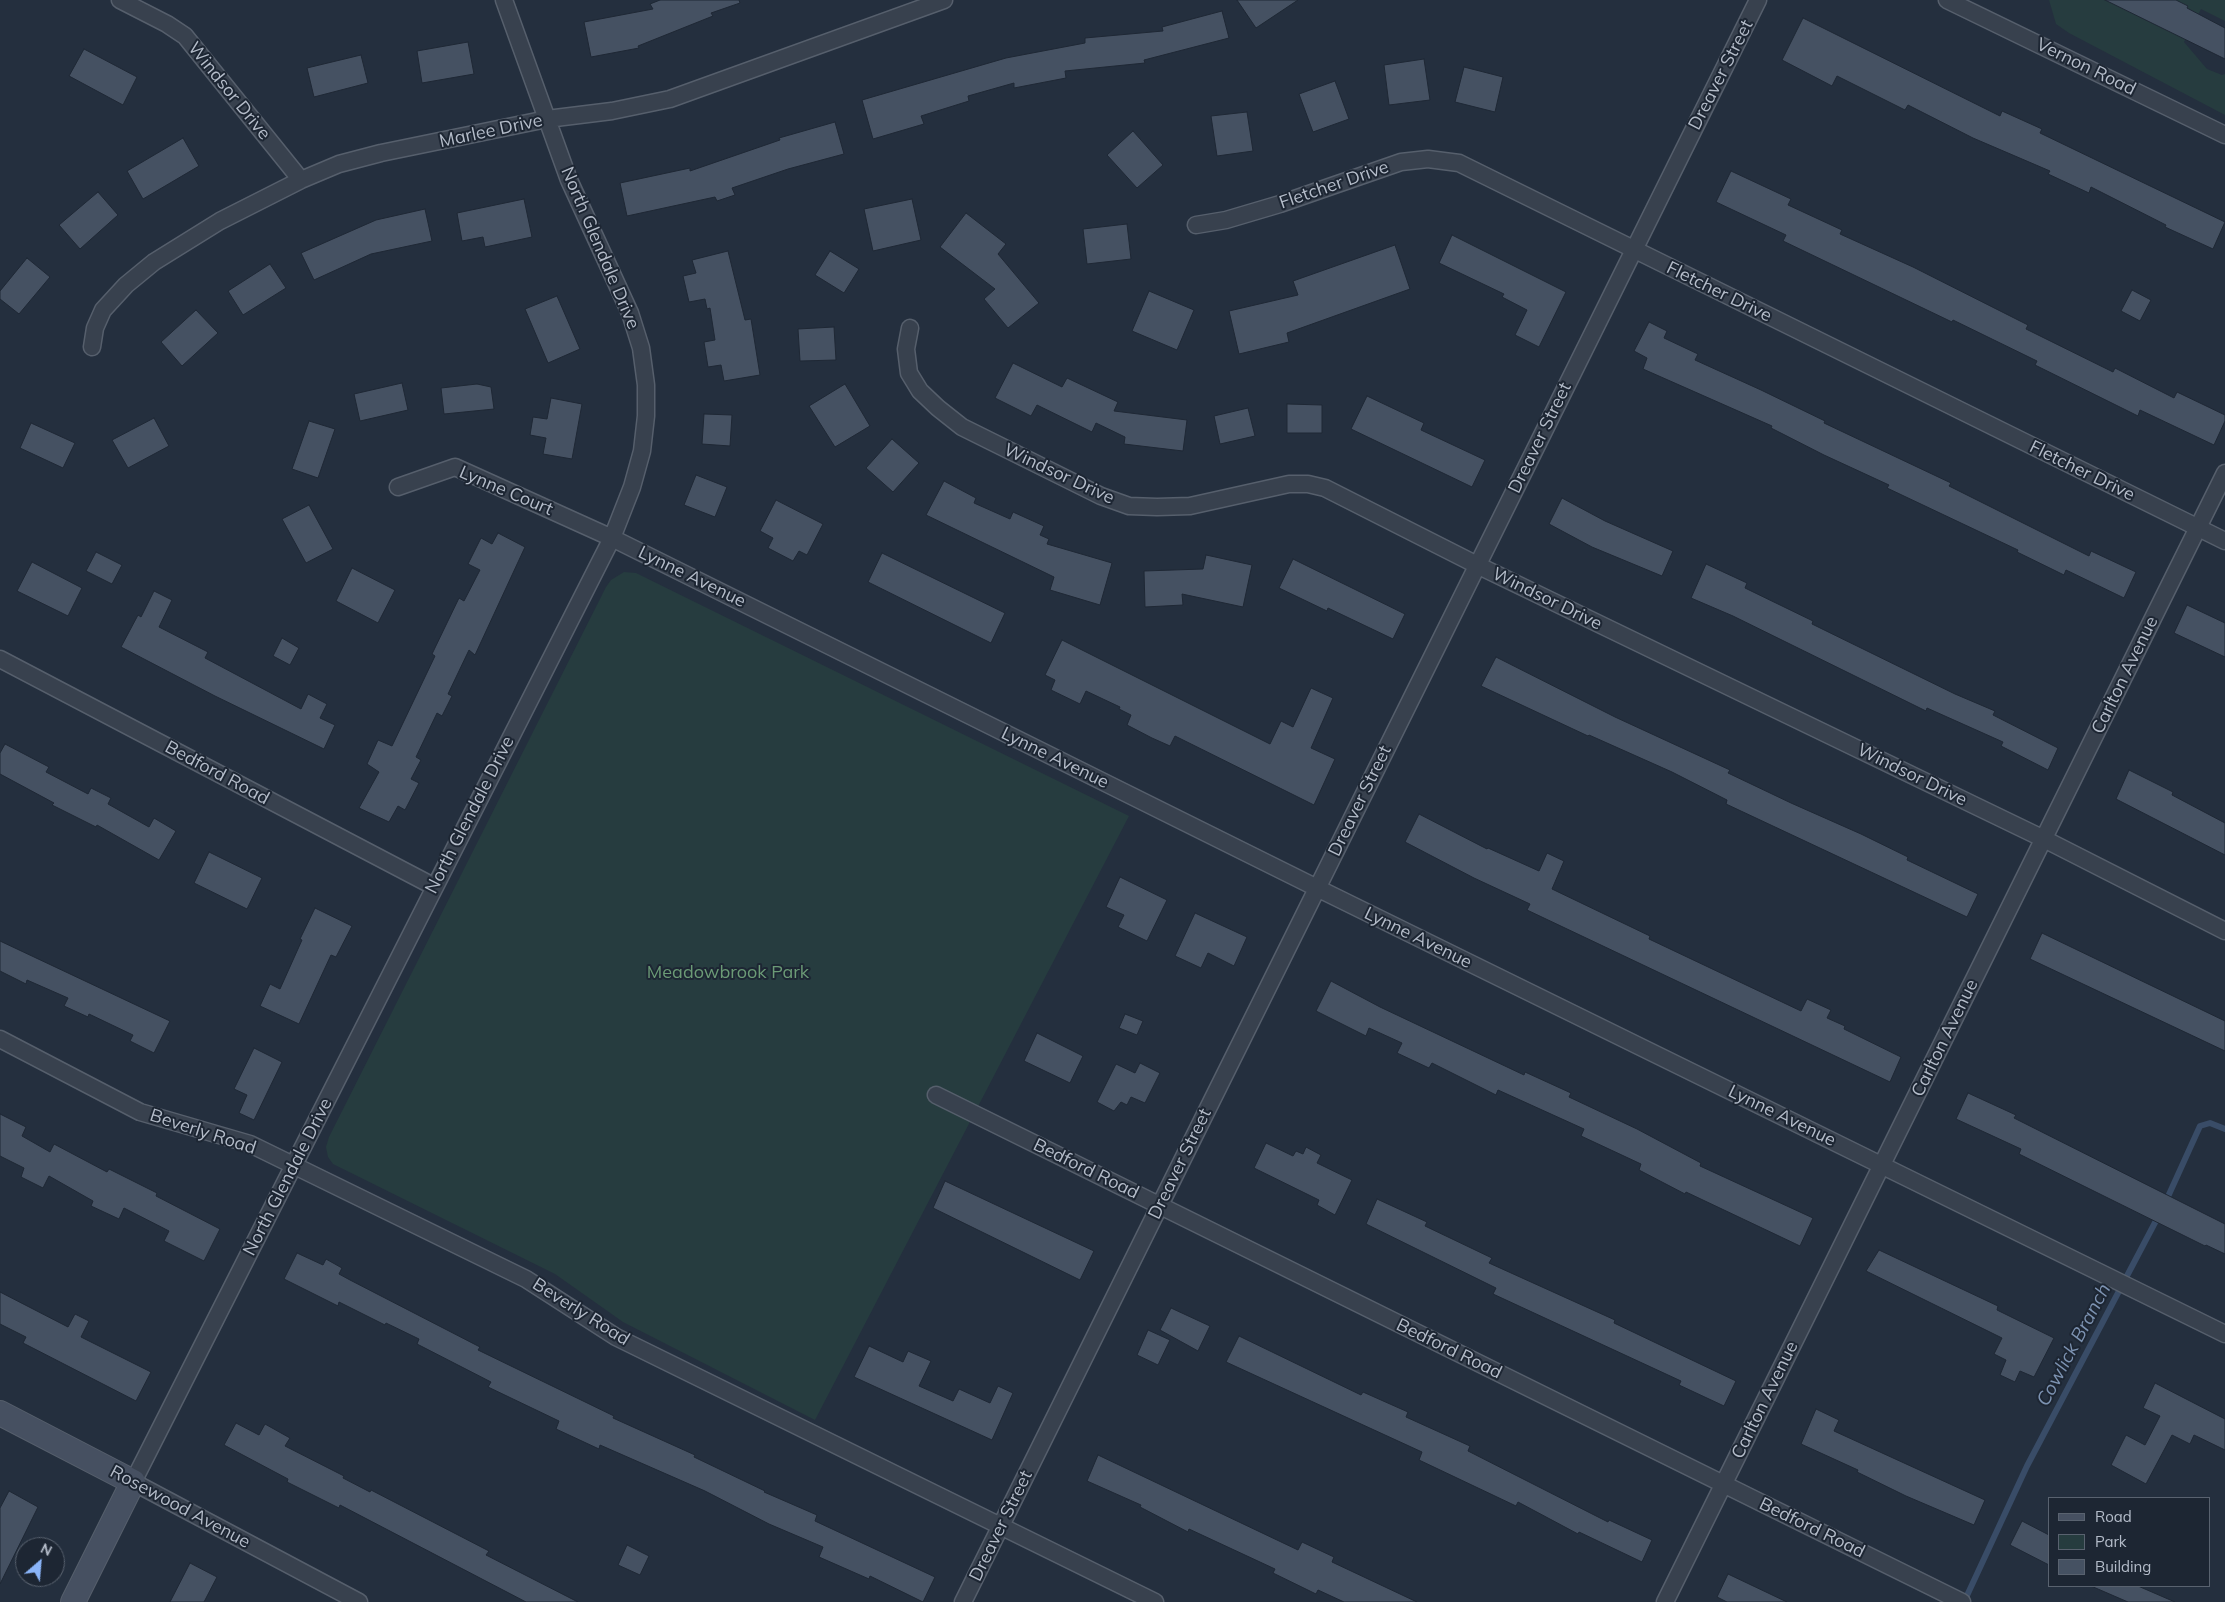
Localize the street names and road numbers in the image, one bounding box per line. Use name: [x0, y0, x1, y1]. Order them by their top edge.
street label: Dreaver Street: [1684, 16, 1758, 134]
street label: Vernon Road: [2033, 34, 2139, 100]
street label: Windsor Drive: [183, 38, 275, 144]
street label: Marlee Drive: [437, 110, 545, 152]
street label: Fletcher Drive: [1276, 156, 1392, 214]
street label: North Glendale Drive: [556, 164, 644, 332]
street label: Fletcher Drive: [1663, 257, 1775, 327]
street label: Dreaver Street: [1504, 379, 1576, 497]
street label: Fletcher Drive: [2026, 436, 2138, 506]
street label: Windsor Drive: [1000, 439, 1118, 509]
street label: Lynne Court: [456, 462, 556, 520]
street label: Lynne Avenue: [635, 542, 749, 612]
street label: Windsor Drive: [1489, 563, 1605, 635]
street label: Carlton Avenue: [2087, 613, 2163, 737]
street label: Lynne Avenue: [998, 723, 1112, 793]
street label: North Glendale Drive: [421, 733, 519, 897]
street label: Bedford Road: [161, 736, 273, 810]
street label: Windsor Drive: [1854, 739, 1970, 811]
street label: Dreaver Street: [1324, 742, 1396, 860]
street label: Lynne Avenue: [1361, 903, 1475, 973]
street label: Carlton Avenue: [1907, 976, 1983, 1100]
street label: Lynne Avenue: [1725, 1081, 1839, 1151]
street label: North Glendale Drive: [239, 1095, 337, 1259]
street label: Beverly Road: [147, 1105, 259, 1159]
street label: Dreaver Street: [1144, 1105, 1216, 1223]
street label: Bedford Road: [1030, 1134, 1142, 1204]
street label: Beverly Road: [528, 1274, 634, 1350]
street label: Bedford Road: [1393, 1314, 1505, 1384]
street label: Carlton Avenue: [1727, 1338, 1803, 1462]
street label: Rosewood Avenue: [106, 1461, 254, 1553]
street label: Dreaver Street: [965, 1467, 1037, 1585]
street label: Bedford Road: [1756, 1493, 1868, 1563]

